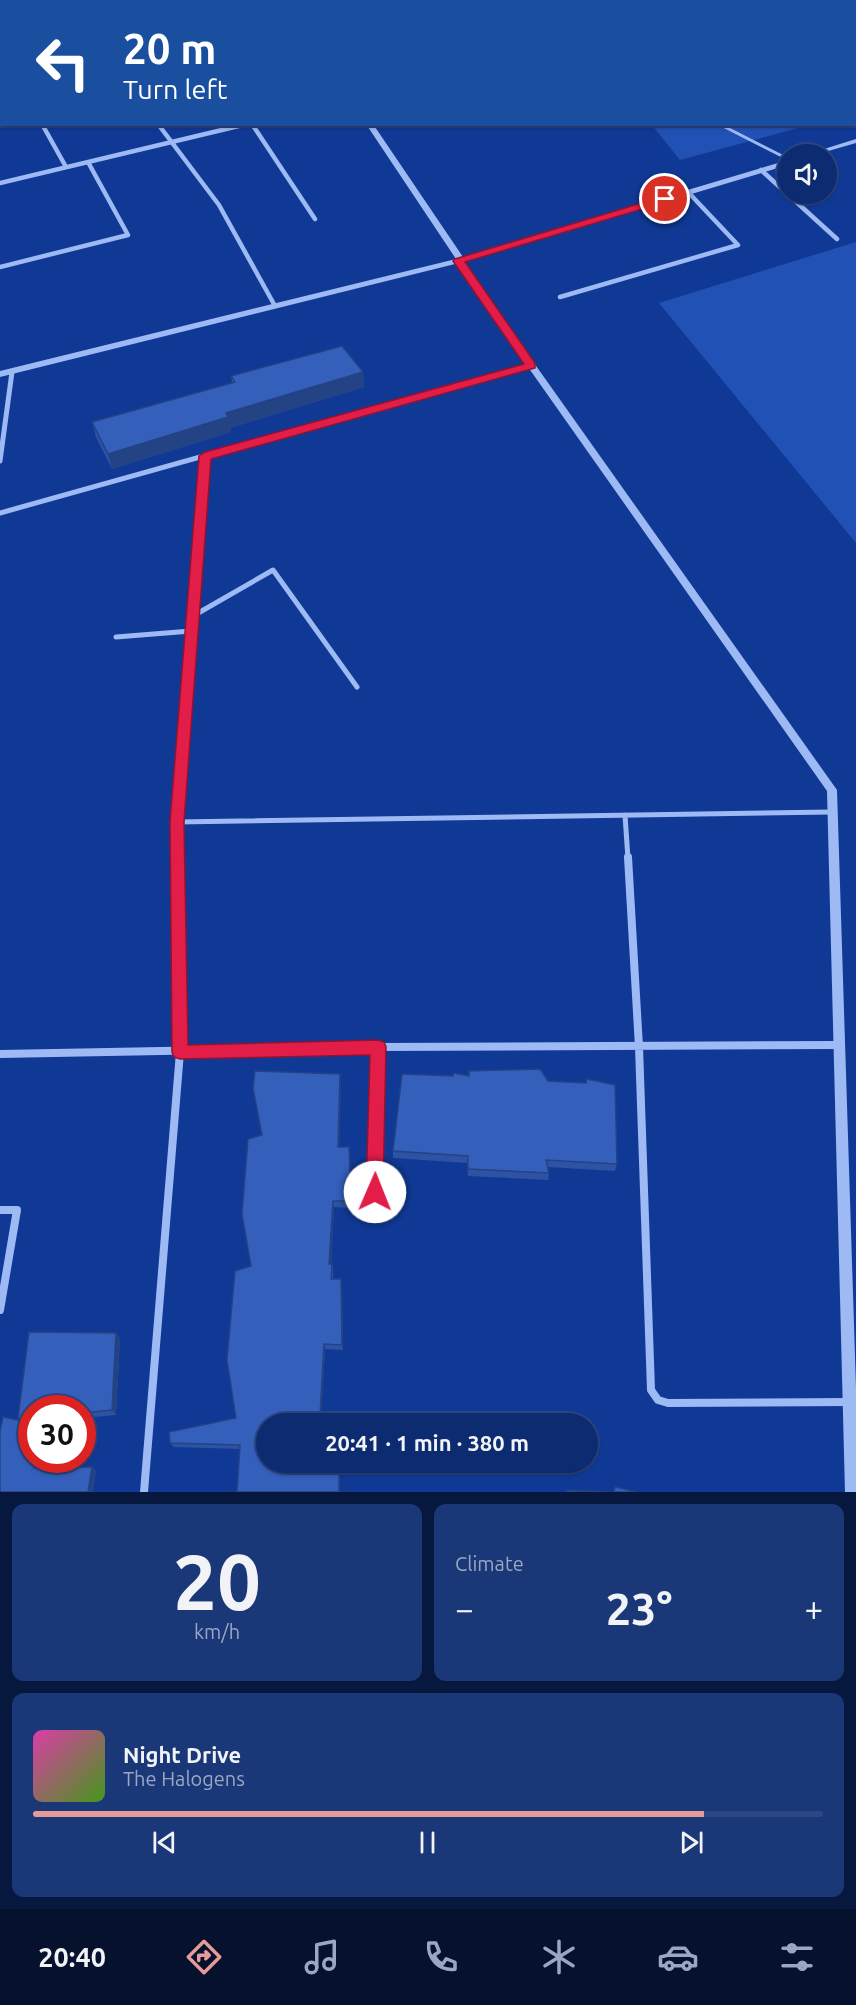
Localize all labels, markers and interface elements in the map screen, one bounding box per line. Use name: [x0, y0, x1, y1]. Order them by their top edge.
icon: left: [24, 24, 102, 102]
text: 20 m: [123, 25, 217, 72]
text: Turn left: [123, 74, 227, 104]
map controls: [777, 144, 837, 204]
button: sound: [777, 144, 837, 204]
pin: [639, 173, 690, 224]
icon: arrive: [648, 182, 681, 215]
position arrow: [343, 1160, 407, 1224]
speed limit sign: 30: [18, 1395, 96, 1473]
text: 20:41 · 1 min · 380 m: [325, 1430, 529, 1455]
text: 20: [173, 1537, 261, 1625]
text: Climate: [455, 1552, 524, 1575]
text: 23°: [606, 1583, 672, 1634]
text: −: [455, 1590, 474, 1627]
text: +: [804, 1590, 823, 1627]
text: km/h: [194, 1620, 240, 1643]
text: Night Drive: [123, 1742, 241, 1767]
text: The Halogens: [123, 1767, 245, 1790]
icon: previous: [148, 1826, 181, 1859]
icon: pause: [411, 1826, 444, 1859]
icon: next: [675, 1826, 708, 1859]
icon: directions: [183, 1936, 225, 1978]
icon: music: [301, 1936, 343, 1978]
icon: phone: [420, 1936, 462, 1978]
icon: climate: [538, 1936, 580, 1978]
icon: car: [657, 1936, 699, 1978]
icon: filters: [776, 1936, 818, 1978]
text: 20:40: [38, 1942, 106, 1972]

